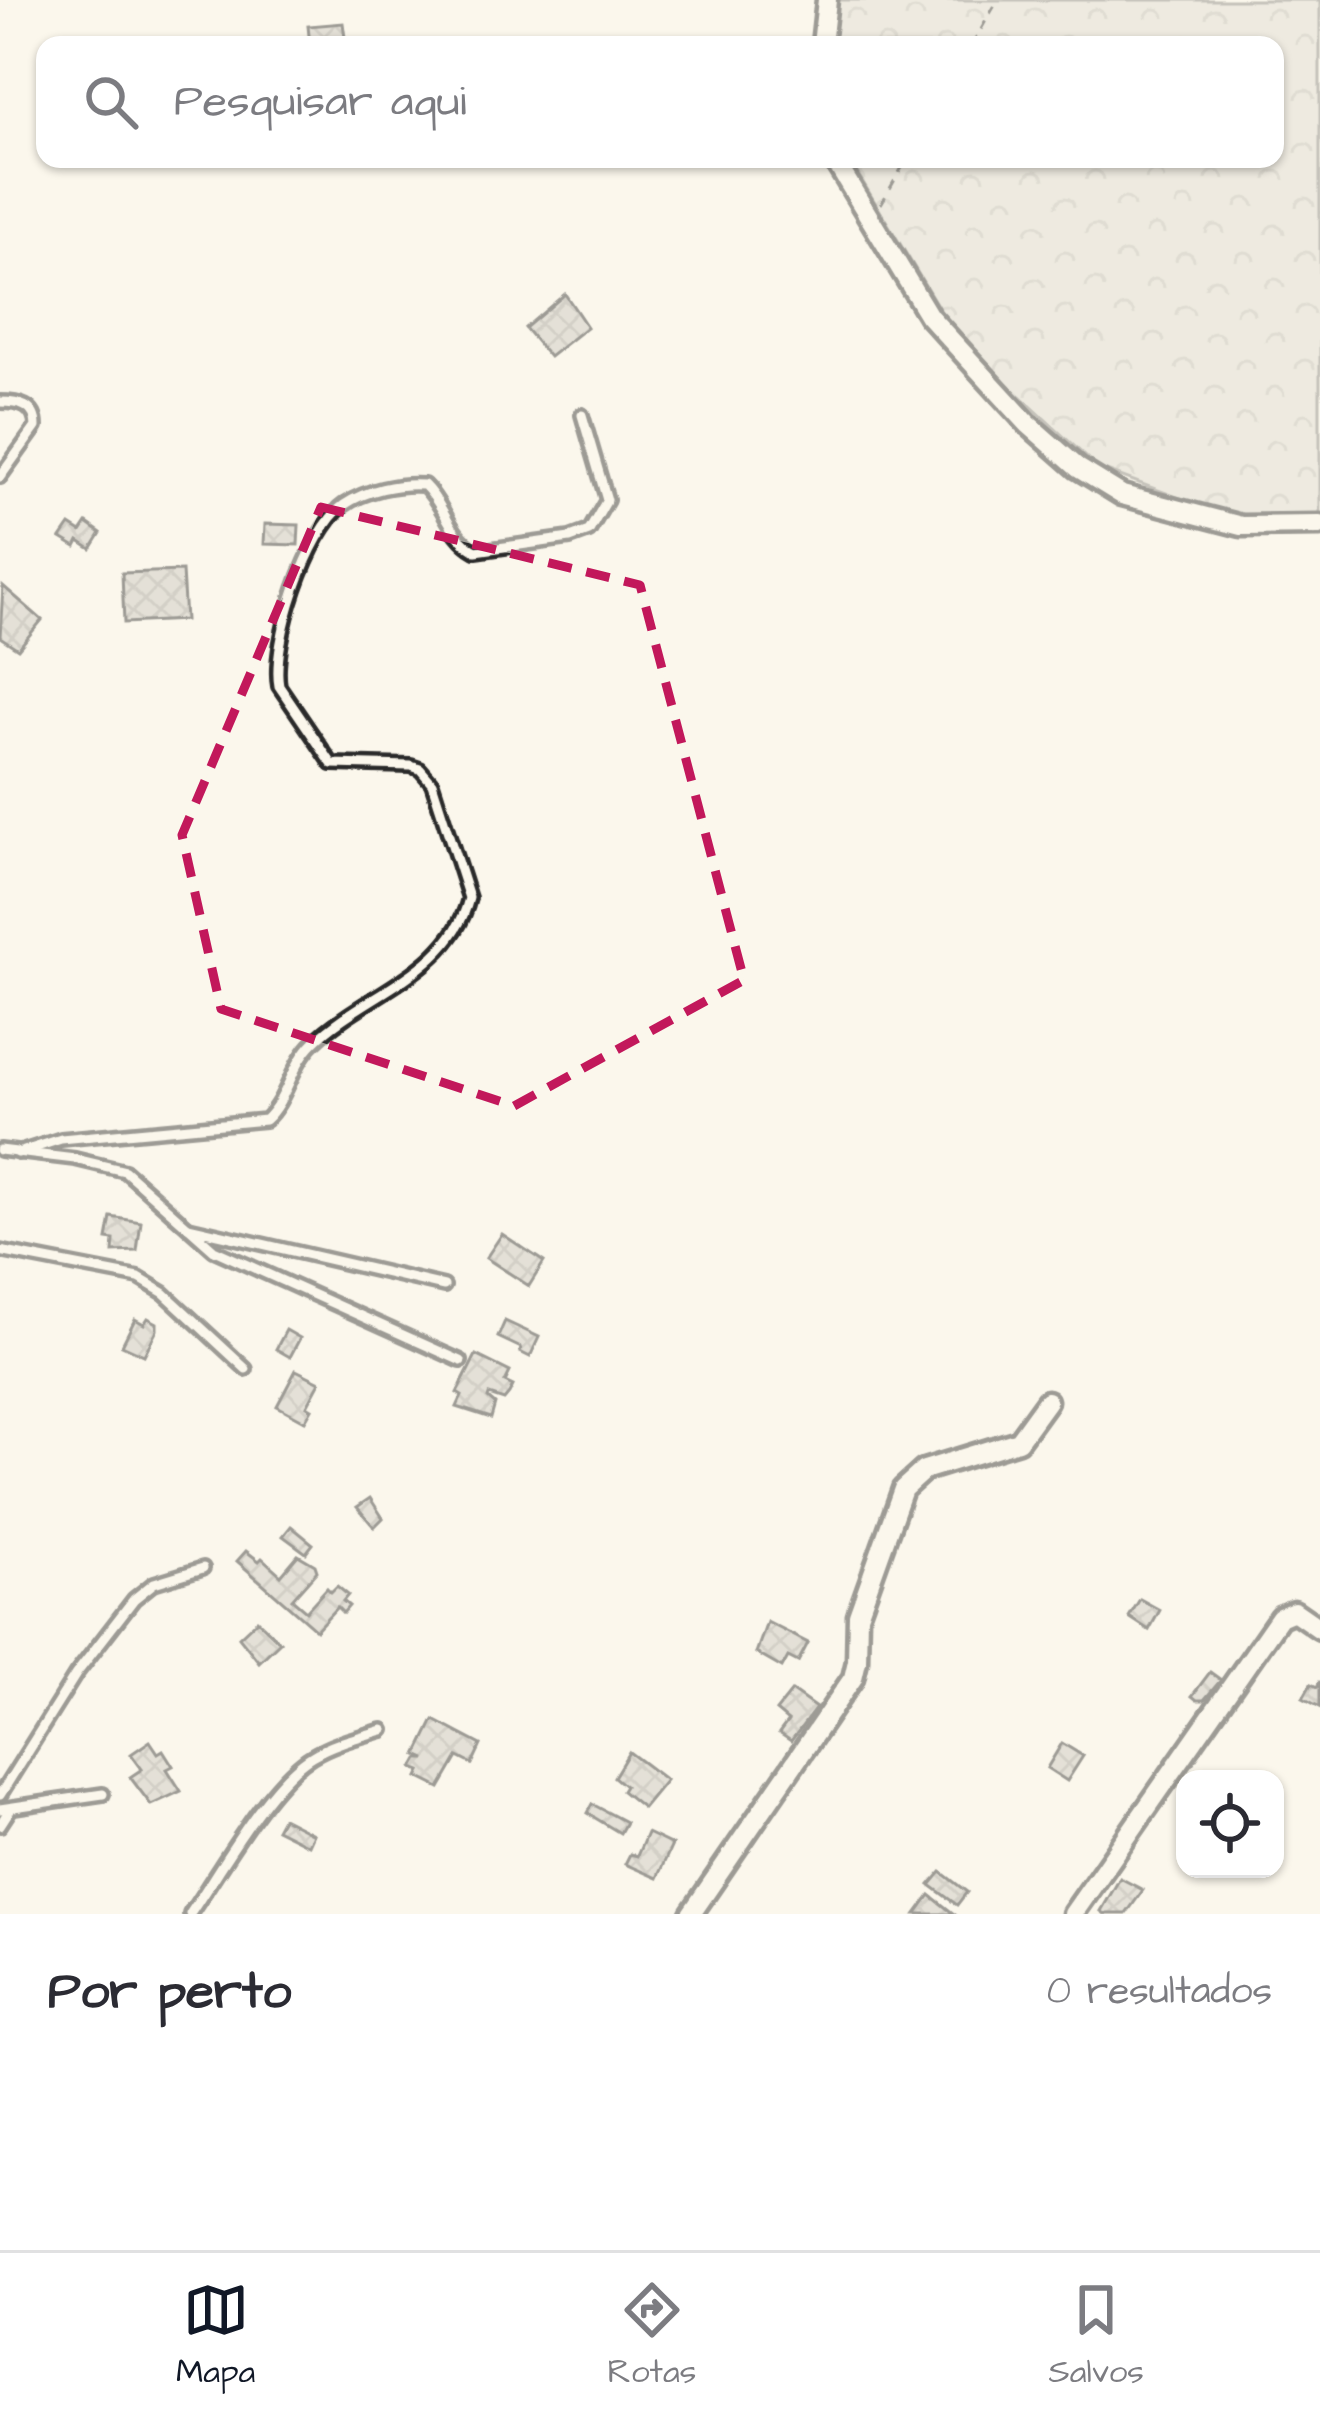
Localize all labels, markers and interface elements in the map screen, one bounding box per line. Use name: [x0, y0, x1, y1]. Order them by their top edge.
search box: [36, 36, 1284, 168]
icon: search: [78, 69, 144, 135]
text: Pesquisar aqui: [174, 71, 466, 133]
map controls: [1176, 1770, 1284, 1878]
button: locate: [1176, 1770, 1284, 1878]
text: Por perto: [48, 1957, 291, 2028]
text: 0 resultados: [1047, 1965, 1272, 2019]
tab: Mapa: [176, 2277, 255, 2395]
tab: Rotas: [608, 2277, 696, 2395]
tab: Salvos: [1048, 2277, 1144, 2395]

